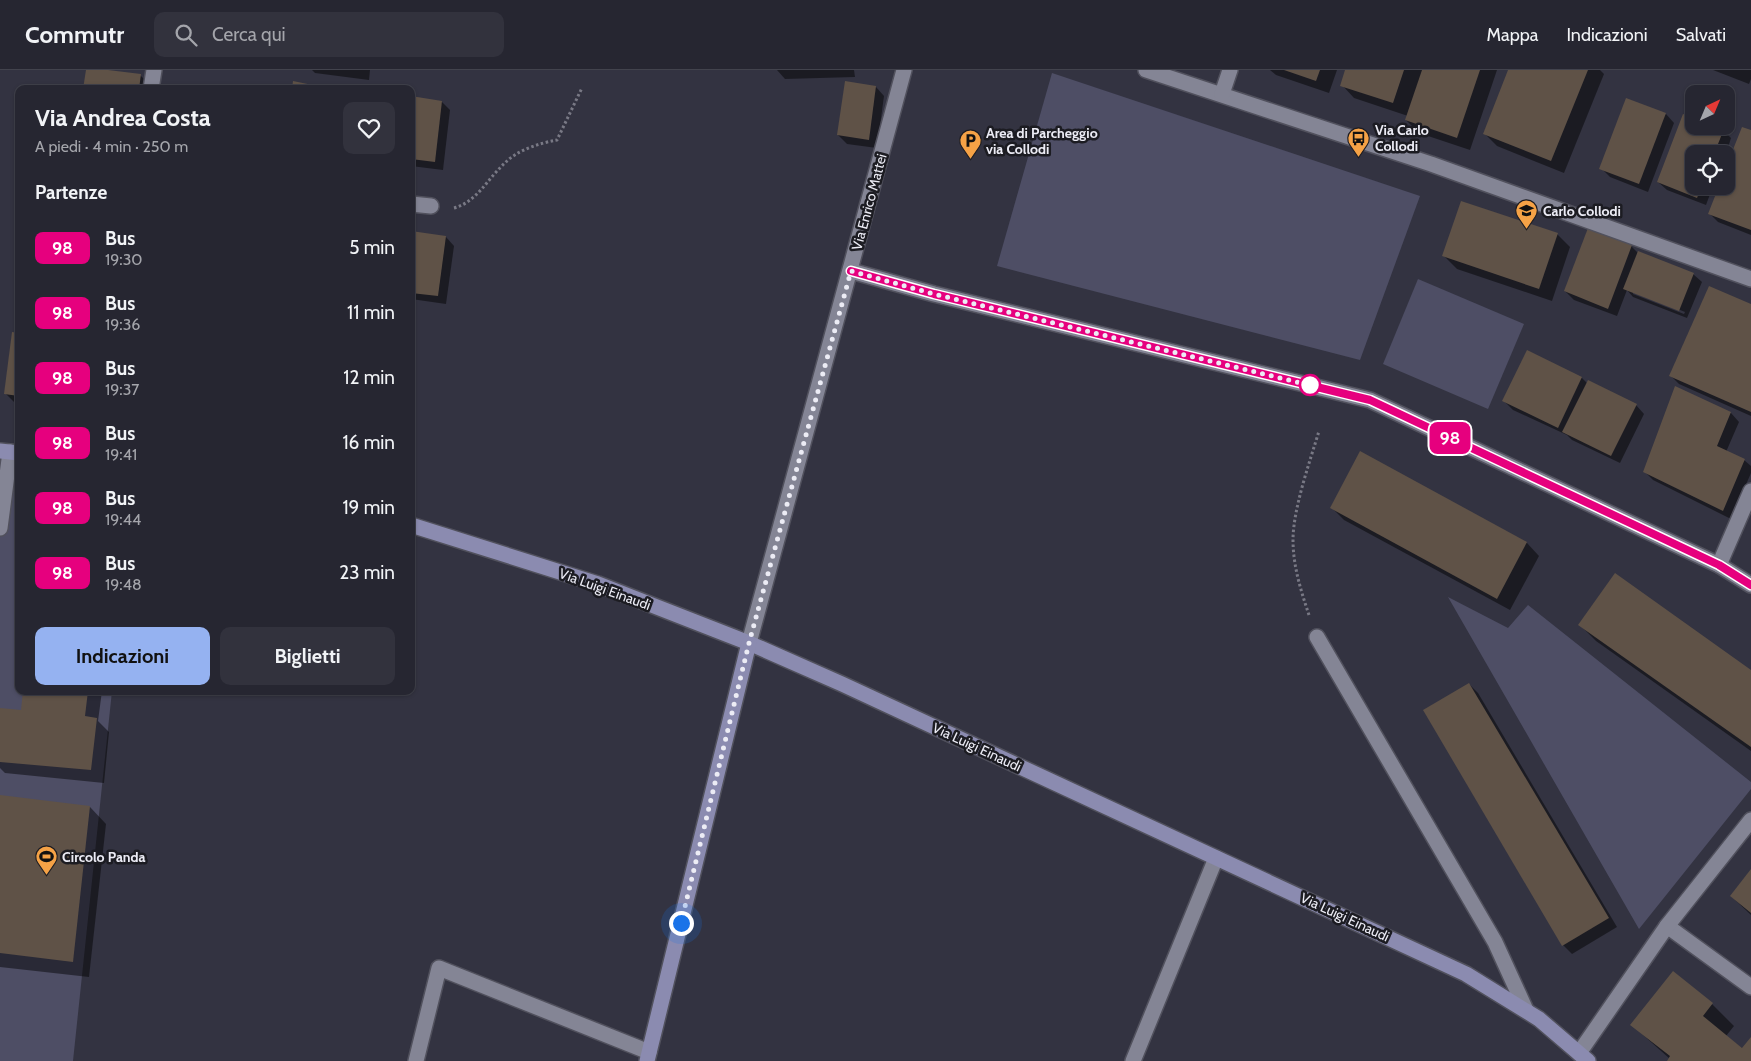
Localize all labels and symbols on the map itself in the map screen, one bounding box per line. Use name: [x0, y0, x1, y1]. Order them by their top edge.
north arrow: [1685, 85, 1735, 135]
place label: Via Carlo Collodi: [1375, 121, 1429, 155]
place label: Area di Parcheggio via Collodi: [986, 124, 1098, 158]
bus stop icon: Via Carlo Collodi: [1347, 126, 1371, 157]
parking icon: Area di Parcheggio via Collodi: [958, 129, 982, 160]
street label: Via Enrico Mattei: [847, 152, 891, 252]
school or university icon: Carlo Collodi: [1515, 199, 1539, 230]
place label: Carlo Collodi: [1543, 202, 1621, 220]
unlabelled marker: [1299, 374, 1321, 396]
line badge: 98: [1428, 422, 1472, 454]
street label: Via Luigi Einaudi: [557, 564, 653, 614]
street label: Via Luigi Einaudi: [930, 719, 1024, 775]
sports icon: Circolo Panda: [34, 845, 58, 876]
place label: Circolo Panda: [62, 848, 146, 866]
street label: Via Luigi Einaudi: [1298, 889, 1392, 945]
your location: [669, 911, 694, 936]

